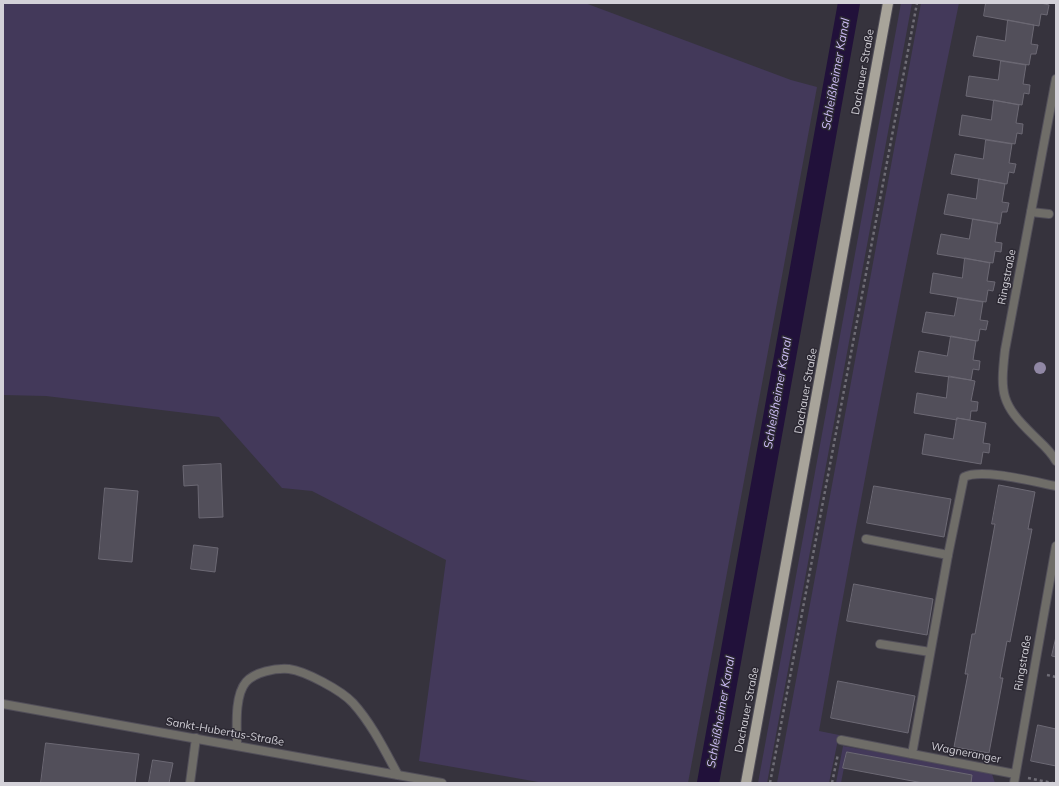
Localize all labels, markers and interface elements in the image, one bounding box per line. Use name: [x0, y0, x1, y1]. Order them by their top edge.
water label: Schleißheimer Kanal: [819, 17, 853, 131]
street label: Dachauer Straße: [849, 28, 877, 116]
street label: Ringstraße: [995, 248, 1019, 306]
water label: Schleißheimer Kanal: [761, 336, 795, 450]
street label: Dachauer Straße: [792, 347, 820, 435]
street label: Ringstraße: [1012, 634, 1034, 692]
water label: Schleißheimer Kanal: [704, 655, 738, 769]
street label: Dachauer Straße: [732, 666, 762, 754]
street label: Sankt-Hubertus-Straße: [165, 715, 285, 749]
street label: Wagneranger: [930, 740, 1002, 766]

